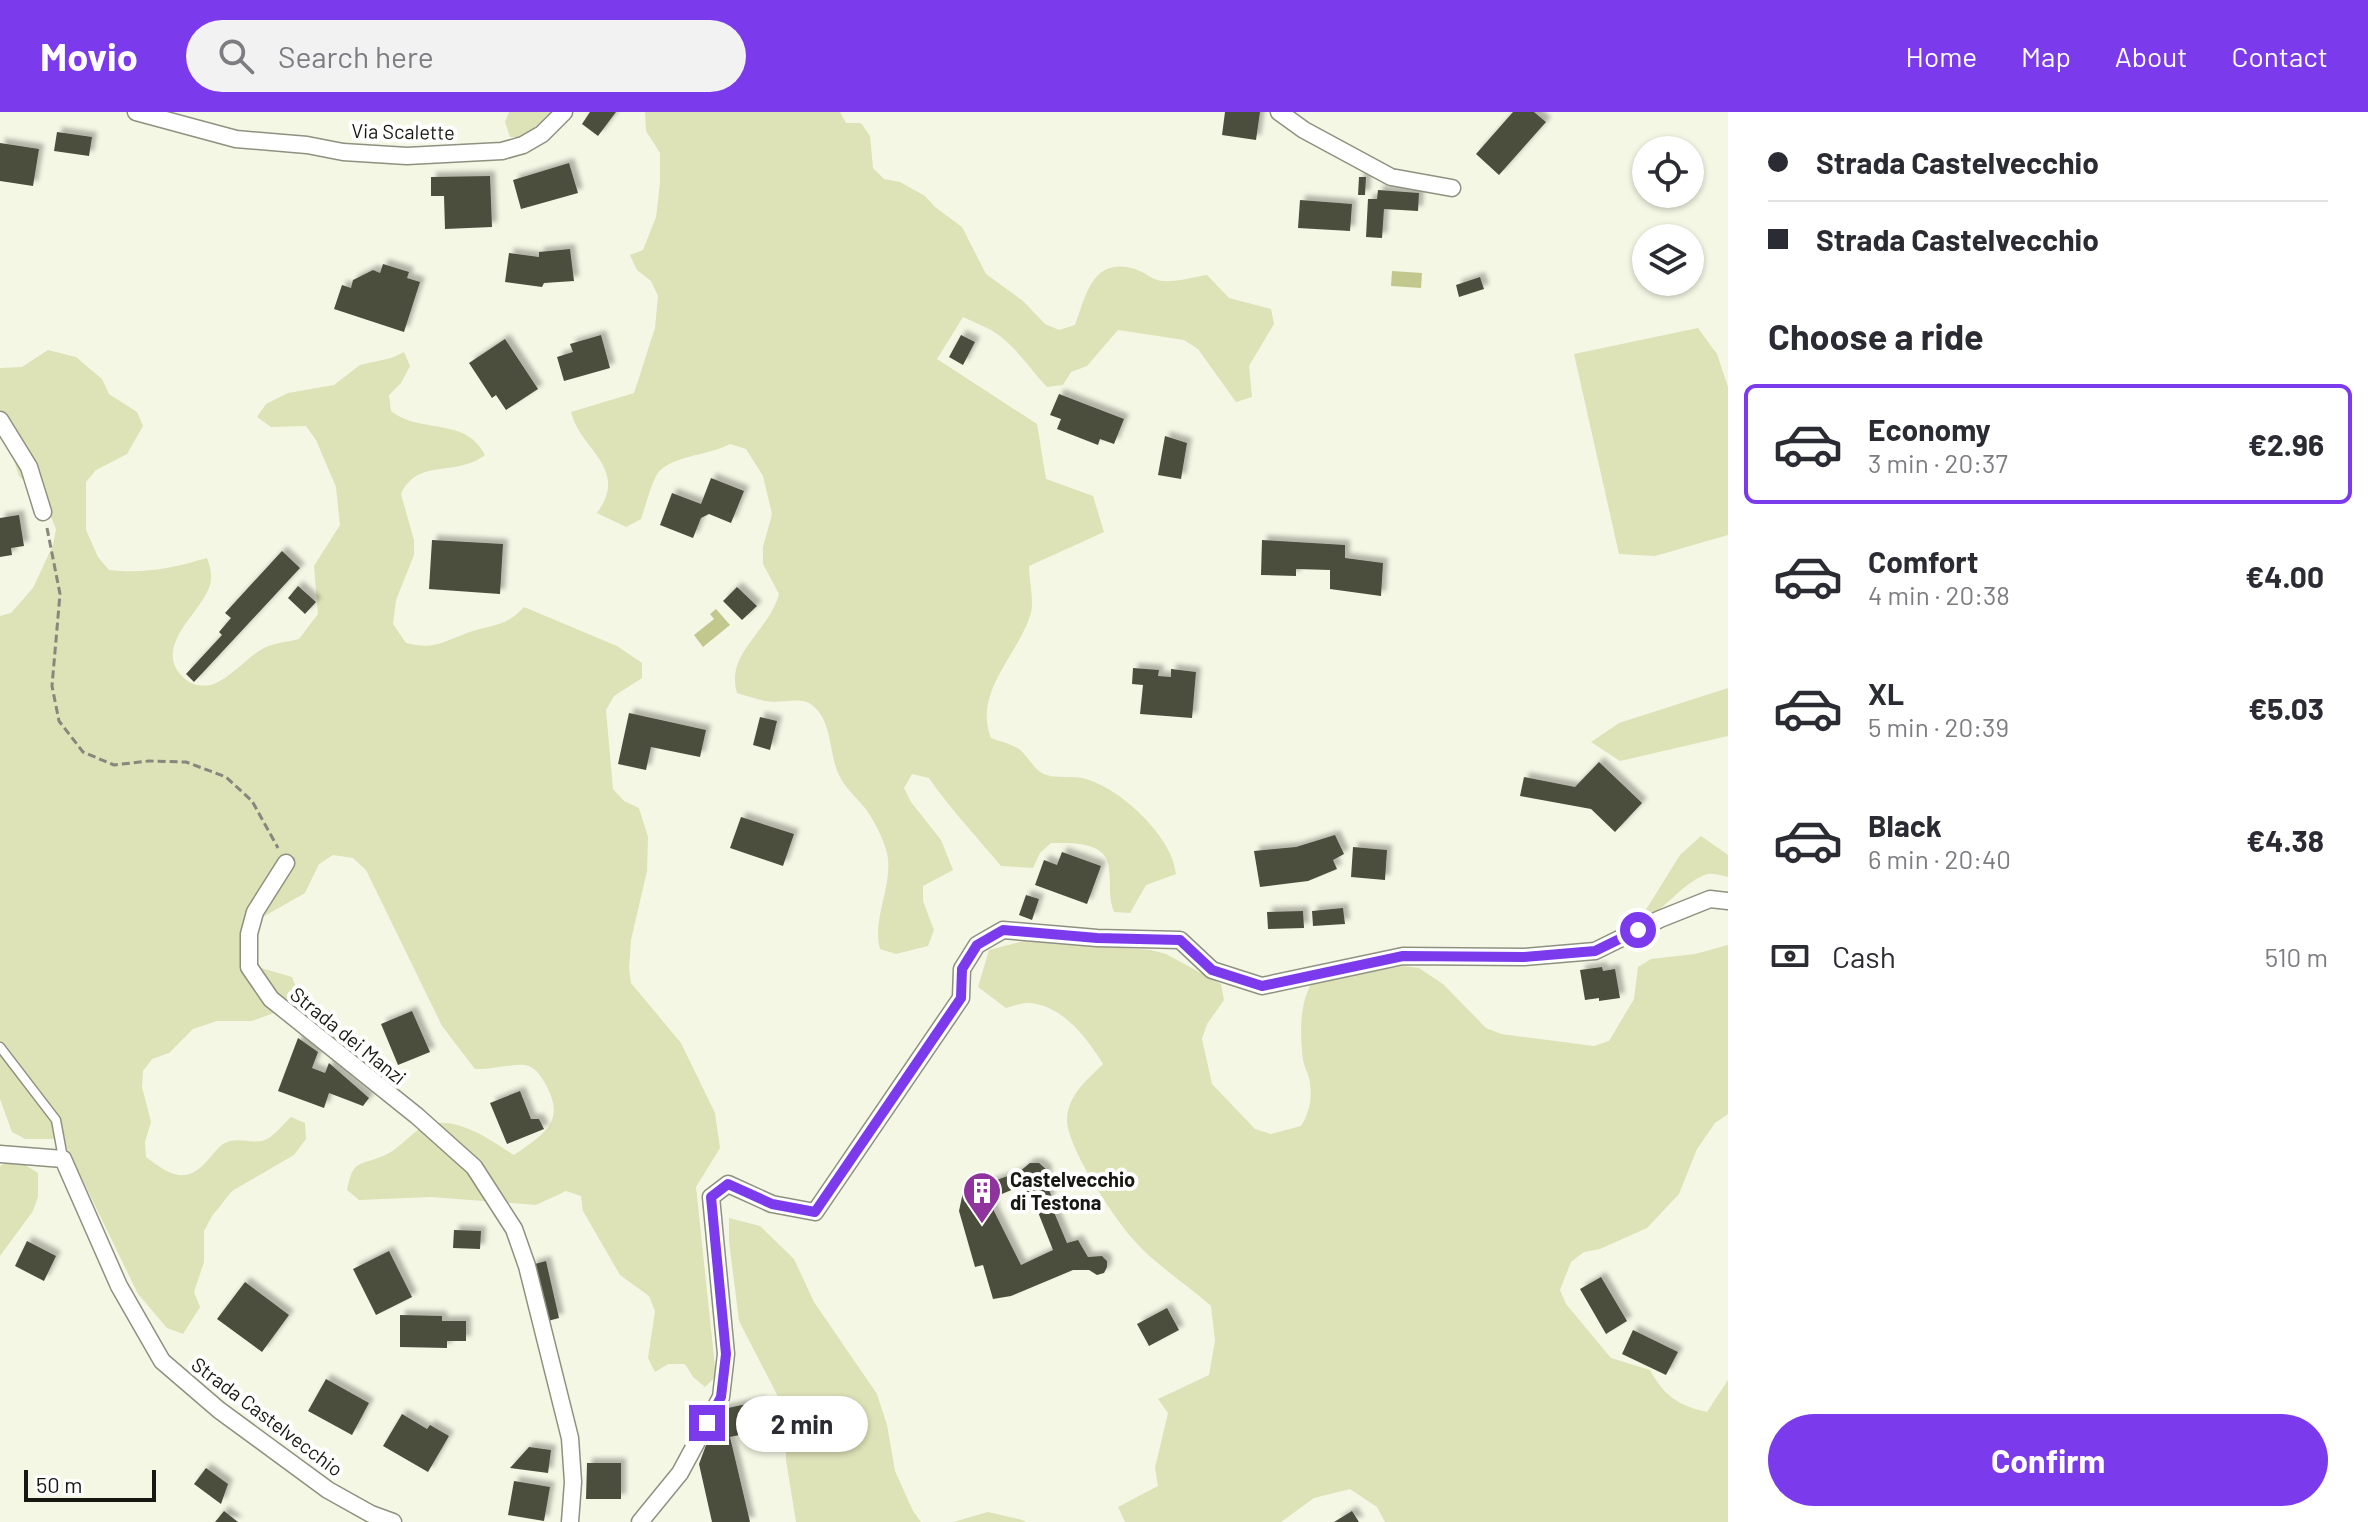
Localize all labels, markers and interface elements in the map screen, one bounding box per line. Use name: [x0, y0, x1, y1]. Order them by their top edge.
search box: [186, 20, 746, 92]
text: Movio: [40, 33, 138, 79]
icon: search: [214, 34, 258, 78]
text: Search here: [278, 38, 434, 74]
text: Home: [1906, 39, 1977, 73]
text: Map: [2021, 39, 2071, 73]
text: About: [2115, 39, 2187, 73]
text: Contact: [2231, 39, 2328, 73]
street label: Via Scalette: [351, 118, 455, 144]
map controls: [1632, 136, 1704, 296]
button: locate: [1632, 136, 1704, 208]
text: Strada Castelvecchio: [1816, 144, 2099, 180]
text: Strada Castelvecchio: [1816, 221, 2099, 257]
button: layers: [1632, 224, 1704, 296]
text: Choose a ride: [1768, 314, 1984, 357]
icon: car: [1772, 408, 1844, 480]
text: Economy: [1868, 411, 1991, 447]
text: €2.96: [2248, 426, 2324, 462]
text: 3 min · 20:37: [1868, 447, 2008, 478]
icon: car: [1772, 540, 1844, 612]
text: Comfort: [1868, 543, 1978, 579]
text: €4.00: [2245, 558, 2324, 594]
text: 4 min · 20:38: [1868, 579, 2010, 610]
icon: car: [1772, 672, 1844, 744]
text: XL: [1868, 675, 1904, 711]
text: €5.03: [2248, 690, 2324, 726]
text: 5 min · 20:39: [1868, 711, 2009, 742]
icon: car: [1772, 804, 1844, 876]
text: Black: [1868, 807, 1942, 843]
text: €4.38: [2246, 822, 2324, 858]
text: 6 min · 20:40: [1868, 843, 2011, 874]
route start: [1620, 912, 1656, 948]
icon: cash: [1768, 934, 1812, 978]
text: Cash: [1832, 938, 1896, 974]
text: 510 m: [2265, 941, 2328, 972]
street label: Strada dei Manzi: [286, 981, 411, 1089]
place label: Castelvecchio di Testona: [1010, 1167, 1135, 1214]
building icon: Castelvecchio di Testona: [961, 1170, 1003, 1225]
street label: Strada Castelvecchio: [187, 1352, 348, 1481]
callout: 2 min: [735, 1395, 867, 1451]
route end: [689, 1405, 725, 1441]
text: 2 min: [771, 1408, 833, 1439]
button: Confirm: [1768, 1414, 2328, 1506]
scale bar: [24, 1466, 156, 1502]
text: 50 m: [36, 1471, 82, 1497]

